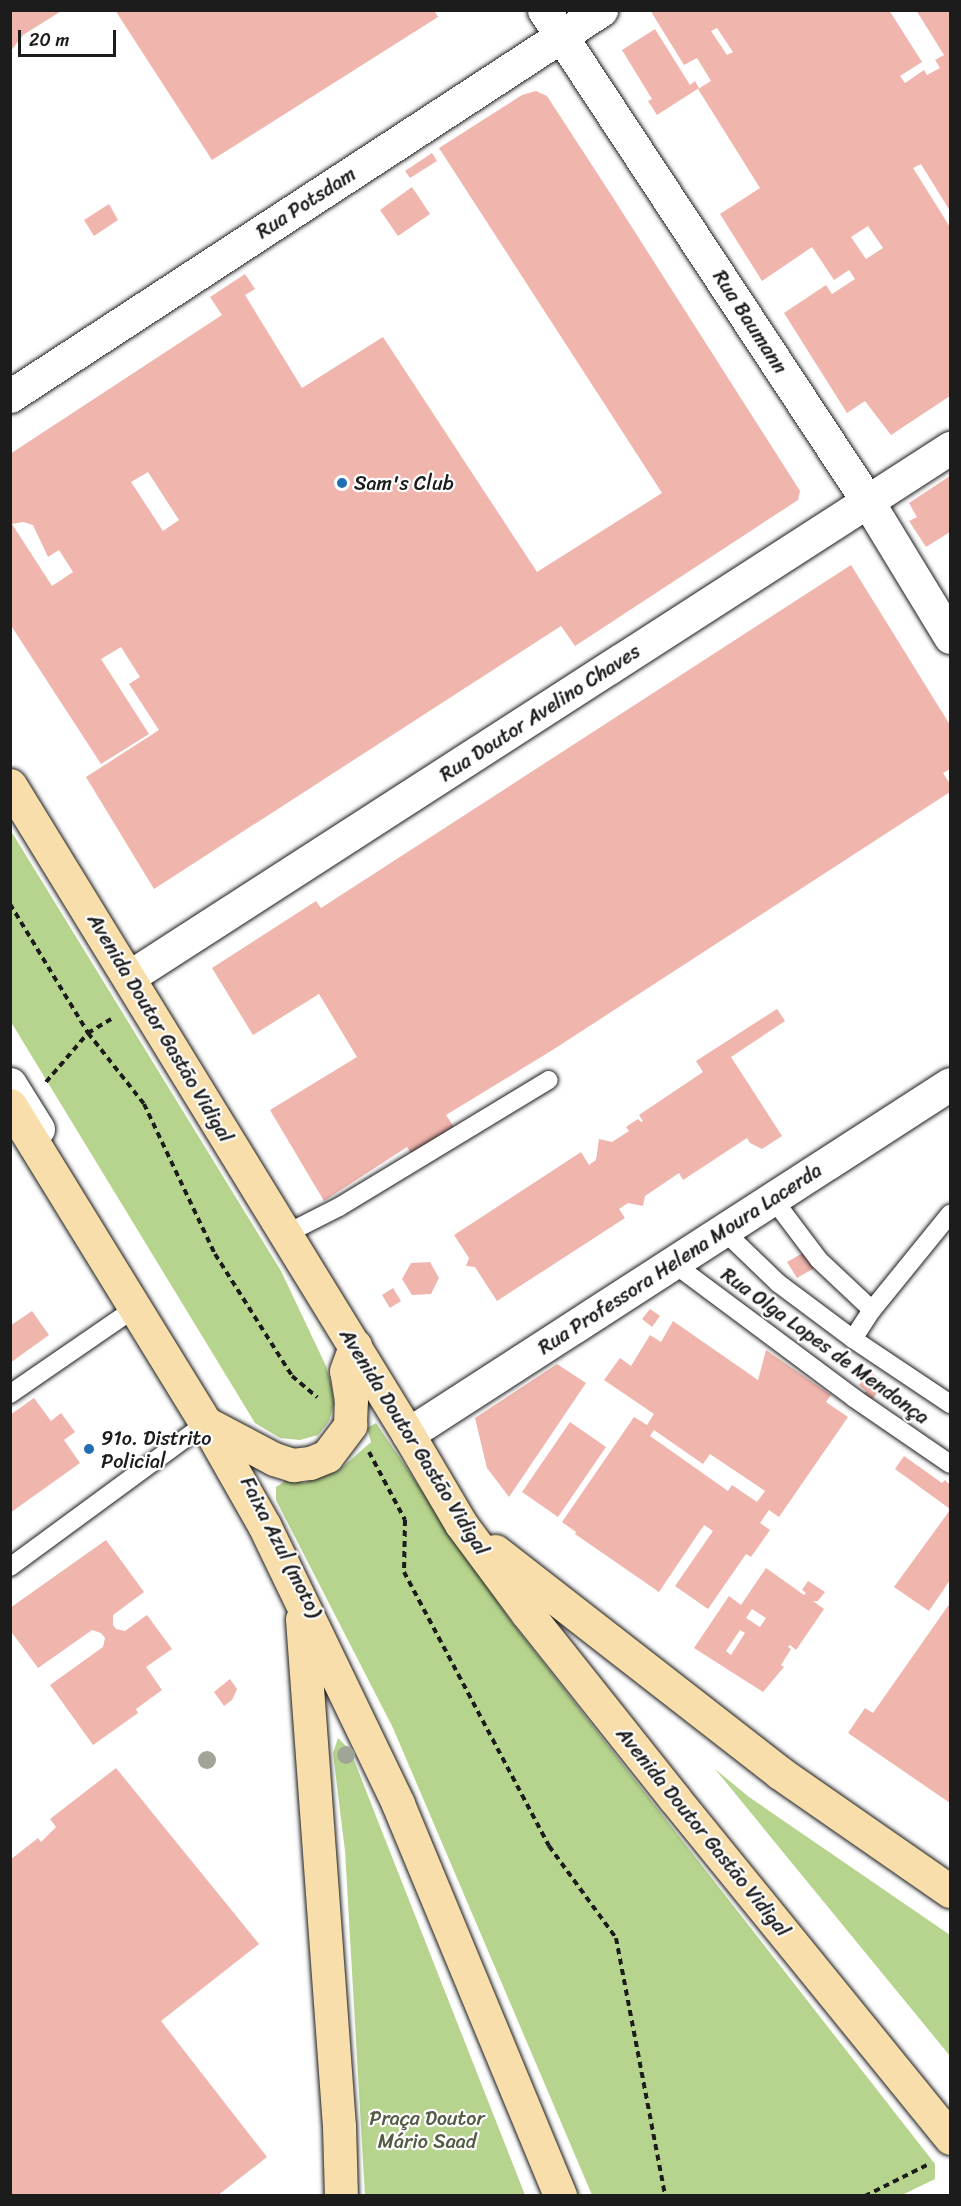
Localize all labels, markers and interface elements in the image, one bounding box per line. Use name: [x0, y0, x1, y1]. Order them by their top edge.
scale bar: [21, 18, 118, 56]
text: 20 m: [29, 24, 69, 56]
street label: Rua Potsdam: [252, 162, 360, 244]
street label: Rua Baumann: [708, 266, 792, 378]
place label: Sam's Club: [354, 471, 453, 495]
marker: Sam's Club: [335, 476, 349, 490]
street label: Rua Doutor Avelino Chaves: [435, 639, 645, 787]
street label: Avenida Doutor Gastão Vidigal: [82, 908, 238, 1148]
street label: Rua Professora Helena Moura Lacerda: [534, 1158, 826, 1360]
street label: Rua Olga Lopes de Mendonça: [716, 1262, 934, 1430]
street label: Avenida Doutor Gastão Vidigal: [334, 1323, 494, 1561]
place label: 91o. Distrito Policial: [101, 1426, 211, 1473]
marker: 91o. Distrito Policial: [82, 1442, 96, 1456]
street label: Faixa Azul (moto): [235, 1473, 327, 1621]
street label: Avenida Doutor Gastão Vidigal: [610, 1722, 796, 1942]
park label: Praça Doutor Mário Saad: [369, 2106, 485, 2153]

